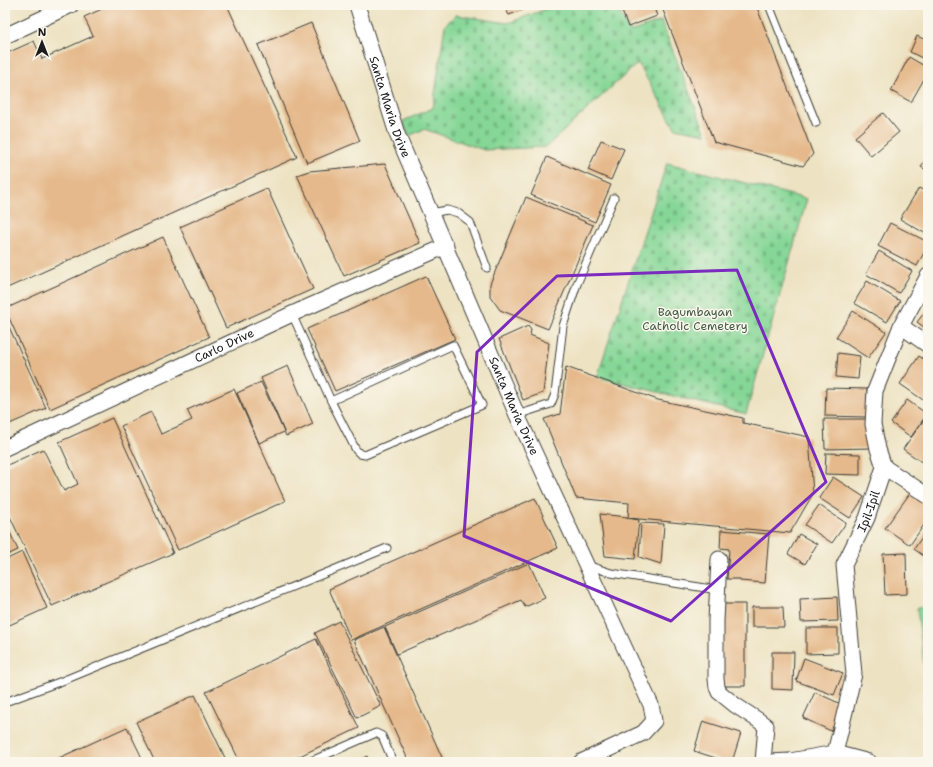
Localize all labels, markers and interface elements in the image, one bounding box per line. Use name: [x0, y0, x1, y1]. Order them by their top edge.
north arrow: [22, 22, 62, 62]
text: N: [38, 25, 47, 40]
street label: Santa Maria Drive: [365, 54, 414, 160]
park label: Bagumbayan Catholic Cemetery: [642, 304, 748, 334]
street label: Carlo Drive: [192, 325, 257, 366]
street label: Santa Maria Drive: [485, 354, 543, 458]
street label: Ipil-Ipil: [853, 488, 884, 535]

